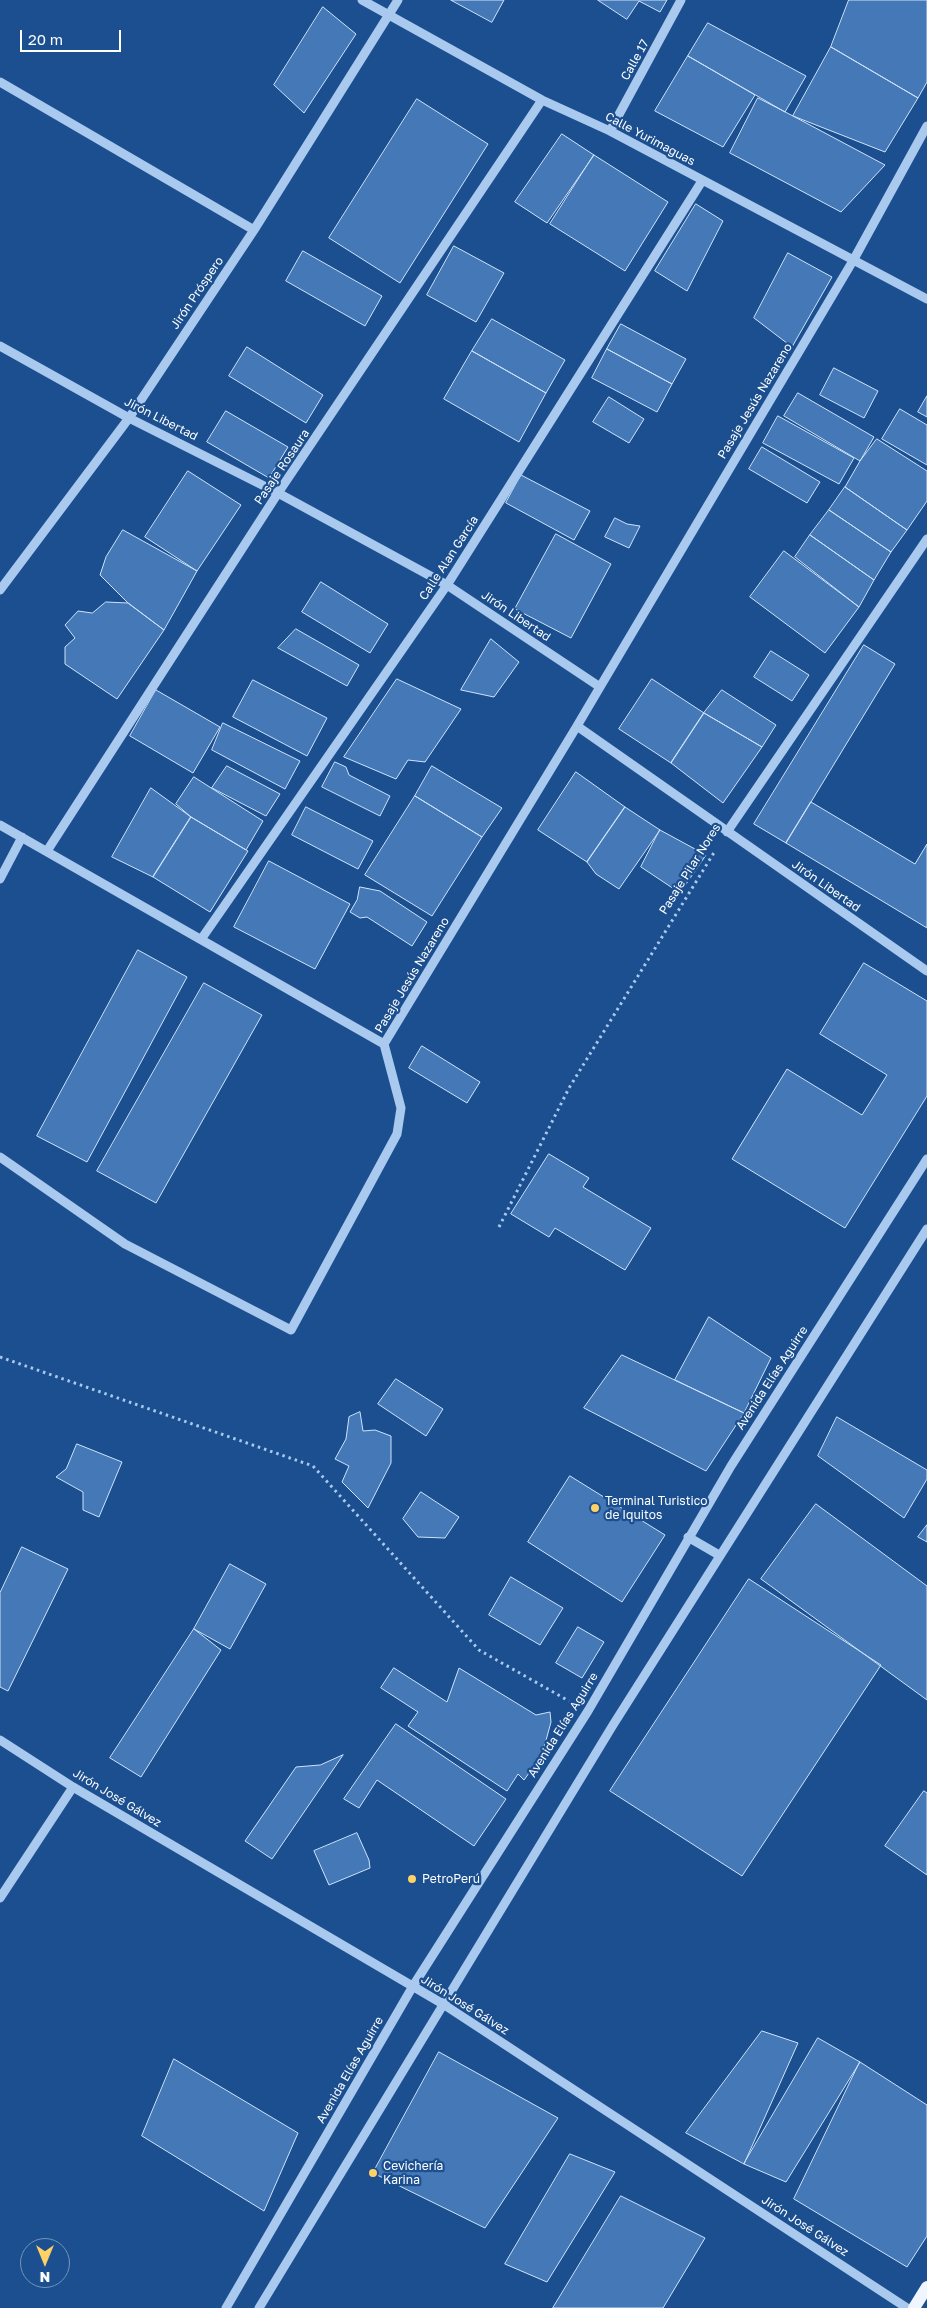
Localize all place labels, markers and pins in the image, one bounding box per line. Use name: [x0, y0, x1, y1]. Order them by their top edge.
place label: Terminal Turistico de Iquitos: [605, 1494, 707, 1522]
marker: Terminal Turistico de Iquitos: [589, 1502, 601, 1514]
place label: PetroPerú: [422, 1872, 480, 1886]
marker: PetroPerú: [406, 1873, 418, 1885]
place label: Cevichería Karina: [383, 2159, 443, 2187]
marker: Cevichería Karina: [367, 2167, 379, 2179]

